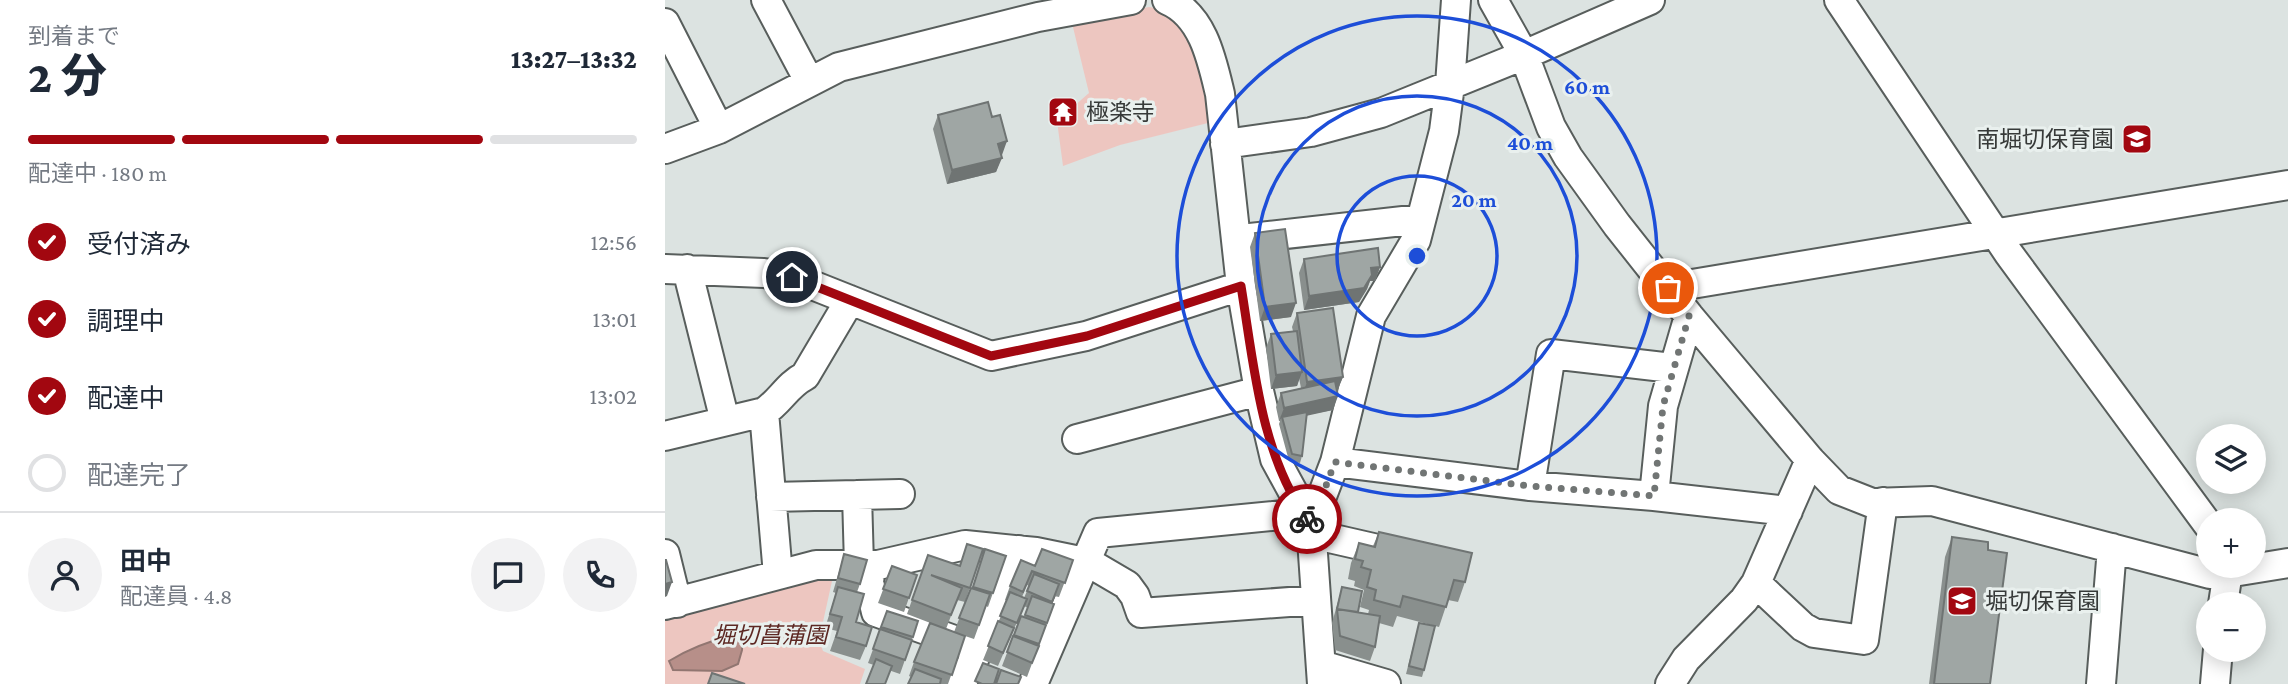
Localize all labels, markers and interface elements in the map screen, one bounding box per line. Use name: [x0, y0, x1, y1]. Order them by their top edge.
text: 到着まで: [28, 23, 120, 49]
text: 13:27–13:32: [511, 45, 637, 74]
text: 2 分: [28, 51, 107, 102]
text: 60 m: [1564, 75, 1610, 99]
temple icon: 極楽寺: [1046, 95, 1080, 129]
place label: 極楽寺: [1086, 99, 1155, 125]
school or university icon: 南堀切保育園: [2120, 122, 2154, 156]
place label: 南堀切保育園: [1976, 126, 2114, 152]
text: 40 m: [1507, 131, 1553, 155]
text: 配達中 · 180 m: [28, 160, 167, 186]
text: 20 m: [1451, 188, 1497, 212]
icon: check: [28, 223, 66, 261]
text: 12:56: [591, 229, 637, 255]
text: 受付済み: [87, 230, 191, 259]
centre of rings: [1405, 244, 1429, 268]
pin: [762, 247, 822, 307]
icon: home: [773, 258, 811, 296]
pin: [1638, 258, 1698, 318]
icon: bag: [1649, 269, 1687, 307]
icon: check: [28, 300, 66, 338]
text: 13:01: [593, 306, 637, 332]
text: 調理中: [87, 307, 165, 336]
icon: check: [28, 377, 66, 415]
text: 13:02: [589, 383, 637, 409]
text: 配達中: [87, 384, 165, 413]
map controls: [2196, 424, 2266, 662]
button: layers: [2196, 424, 2266, 494]
text: 配達完了: [87, 461, 191, 490]
courier: [1272, 484, 1342, 554]
icon: bike: [1288, 500, 1326, 538]
button: +: [2196, 508, 2266, 578]
button: person: [28, 538, 102, 612]
button: chat: [471, 538, 545, 612]
button: phone: [563, 538, 637, 612]
text: 田中: [120, 547, 172, 576]
text: 配達員 · 4.8: [120, 583, 232, 609]
school or university icon: 堀切保育園: [1945, 584, 1979, 618]
place label: 堀切保育園: [1985, 588, 2100, 614]
button: −: [2196, 592, 2266, 662]
park label: 堀切菖蒲園: [713, 622, 831, 648]

